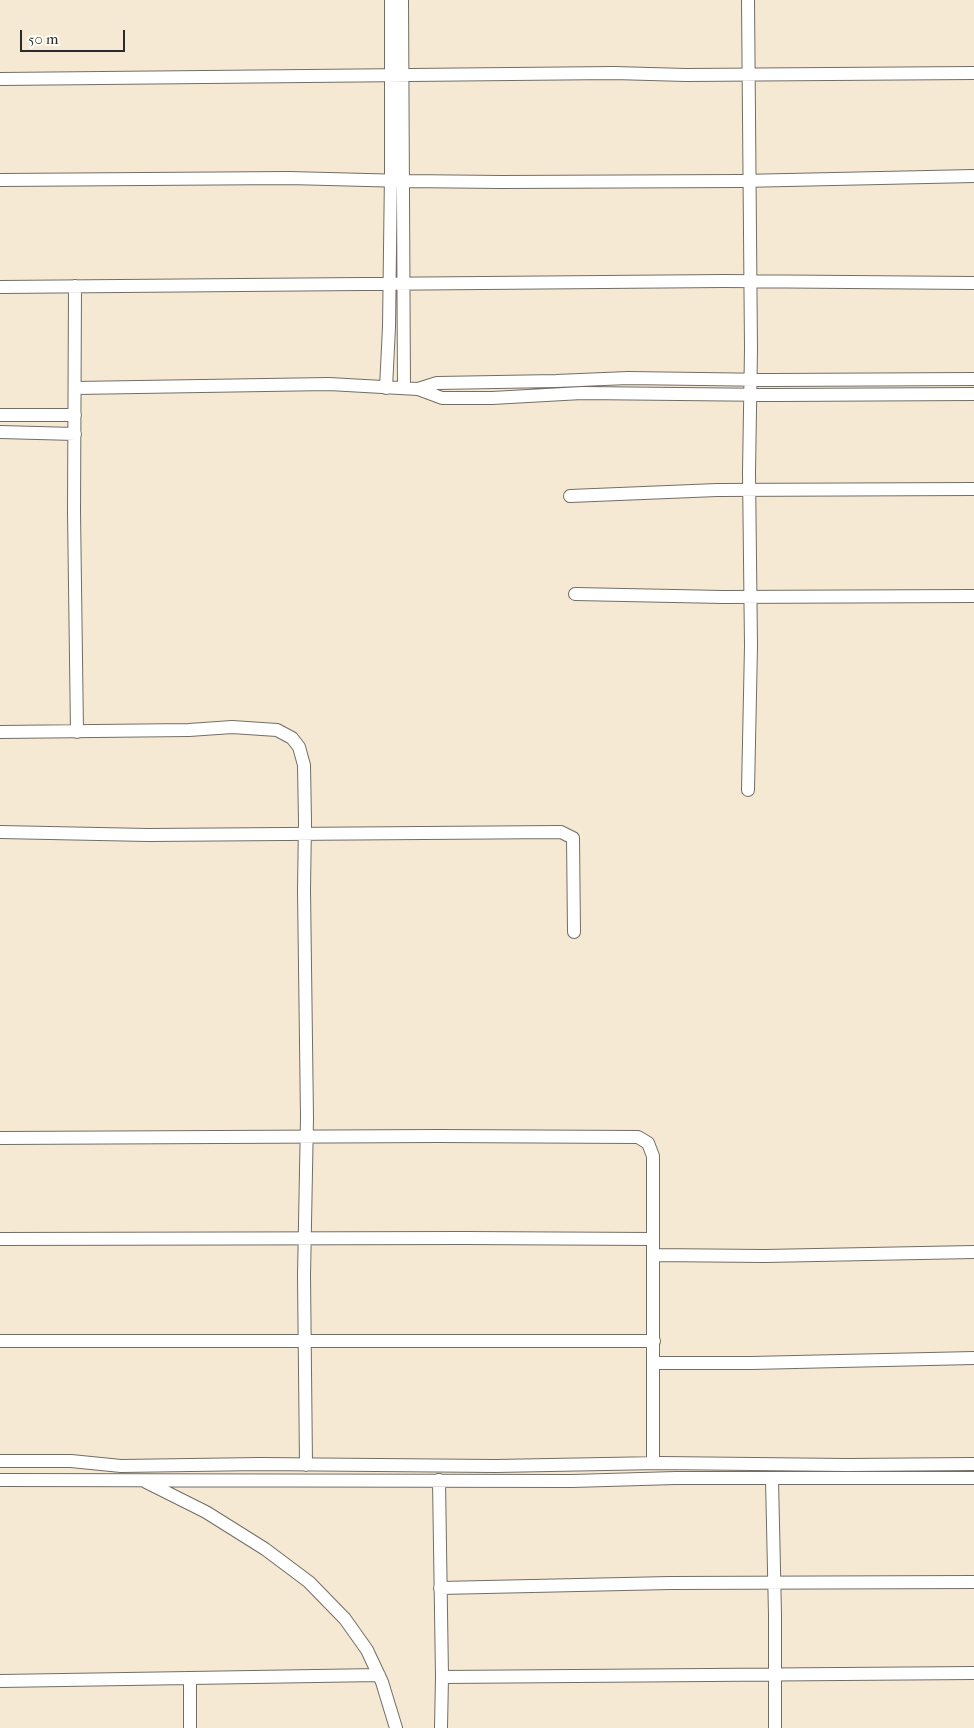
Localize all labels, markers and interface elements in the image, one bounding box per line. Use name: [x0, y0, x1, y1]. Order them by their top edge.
scale bar: [22, 20, 128, 52]
text: 50 m: [28, 30, 58, 48]

